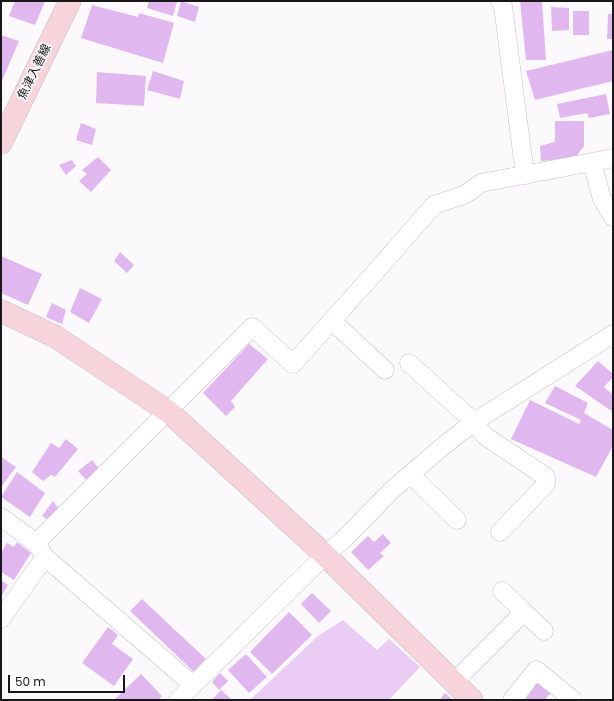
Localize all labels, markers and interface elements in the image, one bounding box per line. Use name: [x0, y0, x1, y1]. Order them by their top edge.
street label: 魚津入善線: [15, 42, 55, 102]
scale bar: [10, 667, 127, 693]
text: 50 m: [15, 673, 46, 690]

